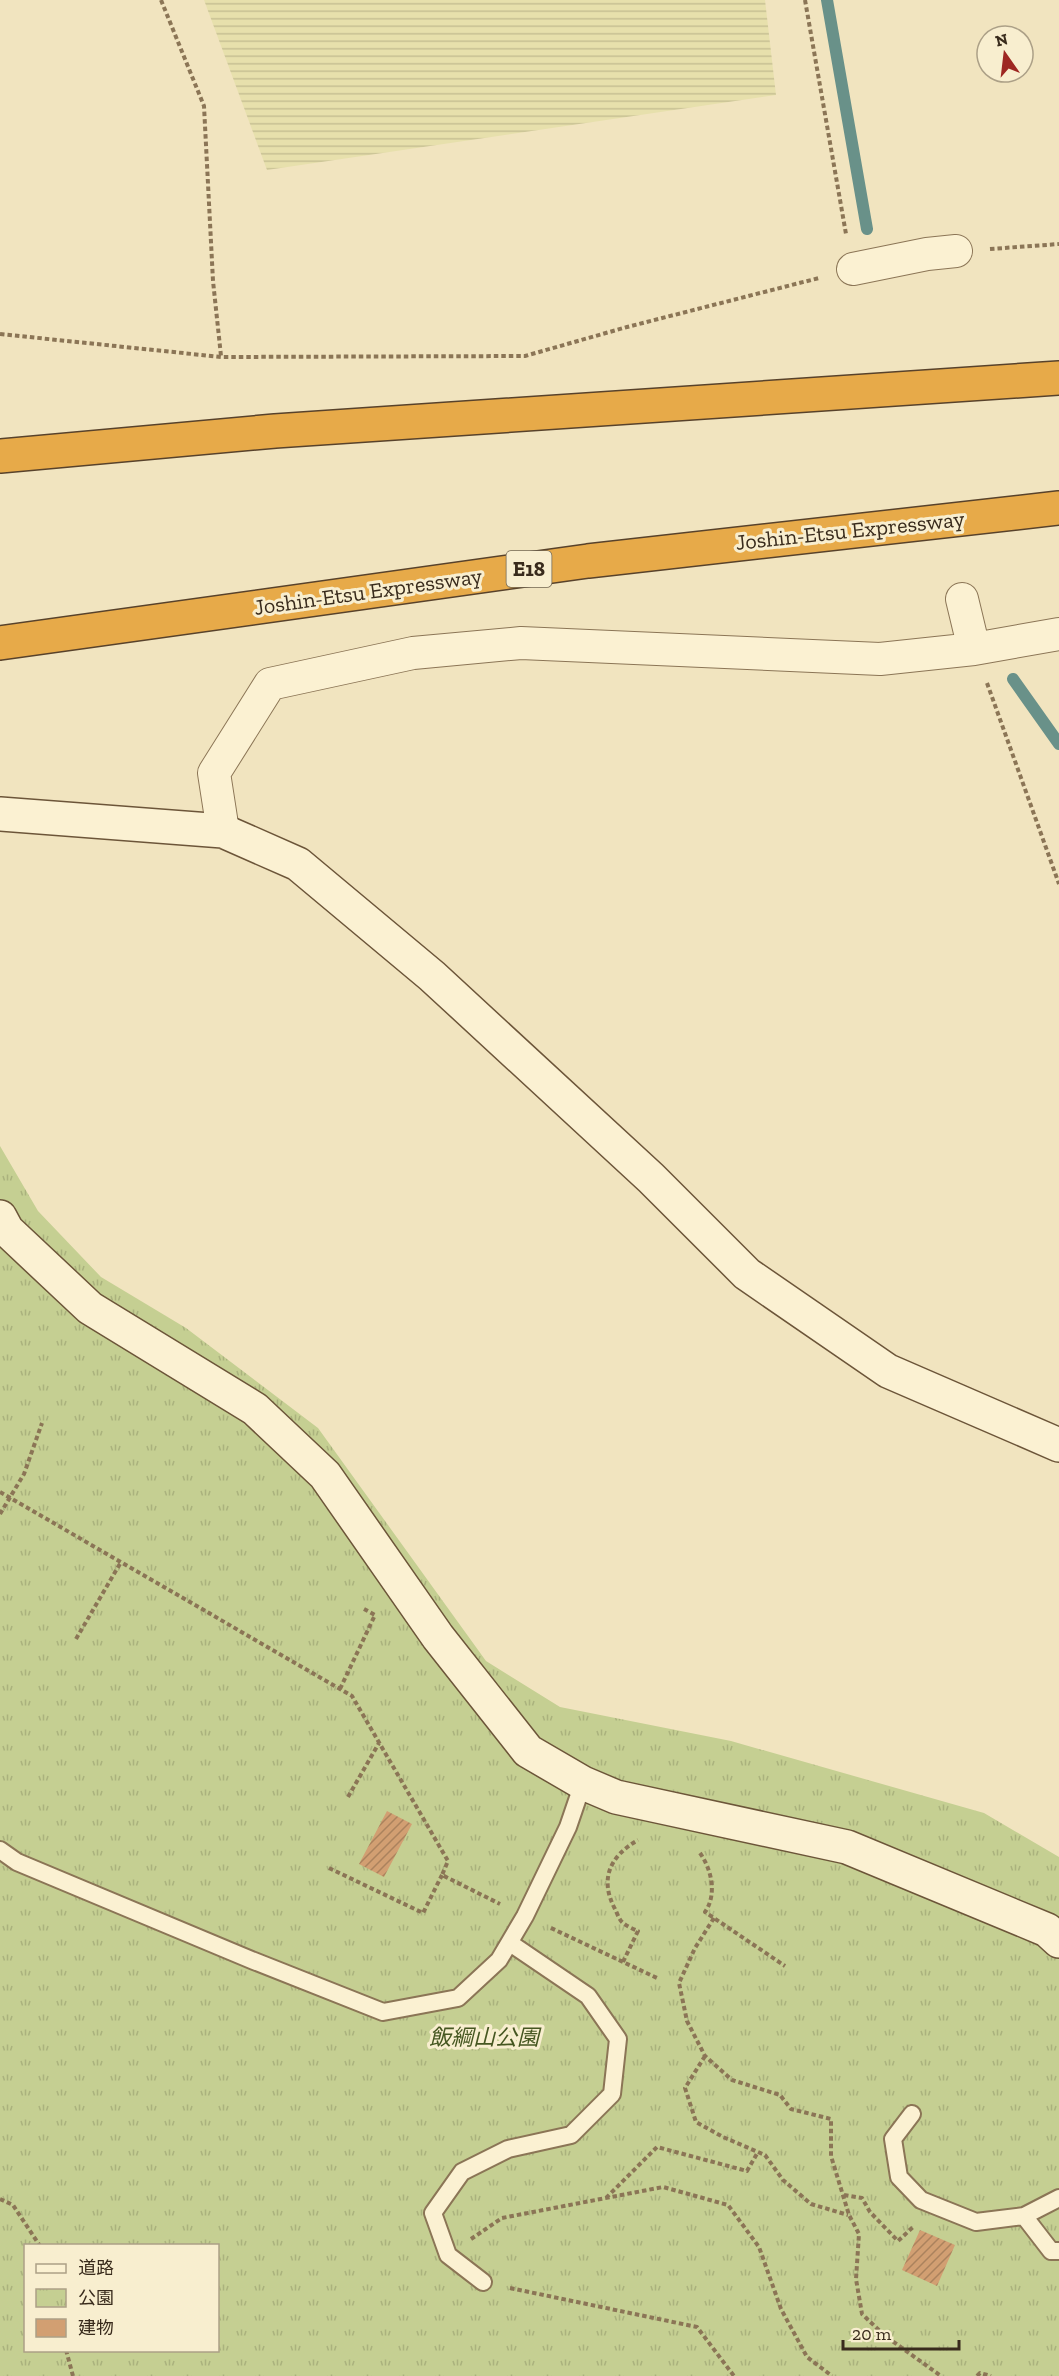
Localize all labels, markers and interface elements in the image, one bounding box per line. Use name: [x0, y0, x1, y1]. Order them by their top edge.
north arrow: [975, 24, 1035, 84]
text: N: [993, 29, 1010, 51]
street label: Joshin-Etsu Expressway: [734, 505, 967, 556]
road number: E18: [506, 551, 552, 587]
street label: Joshin-Etsu Expressway: [252, 562, 485, 621]
park label: 飯綱山公園: [429, 2024, 542, 2051]
legend: [24, 2244, 219, 2352]
text: 道路: [78, 2257, 114, 2279]
text: 公園: [78, 2287, 114, 2309]
scale bar: [843, 2313, 958, 2351]
text: 建物: [78, 2317, 114, 2339]
text: 20 m: [852, 2323, 892, 2345]

